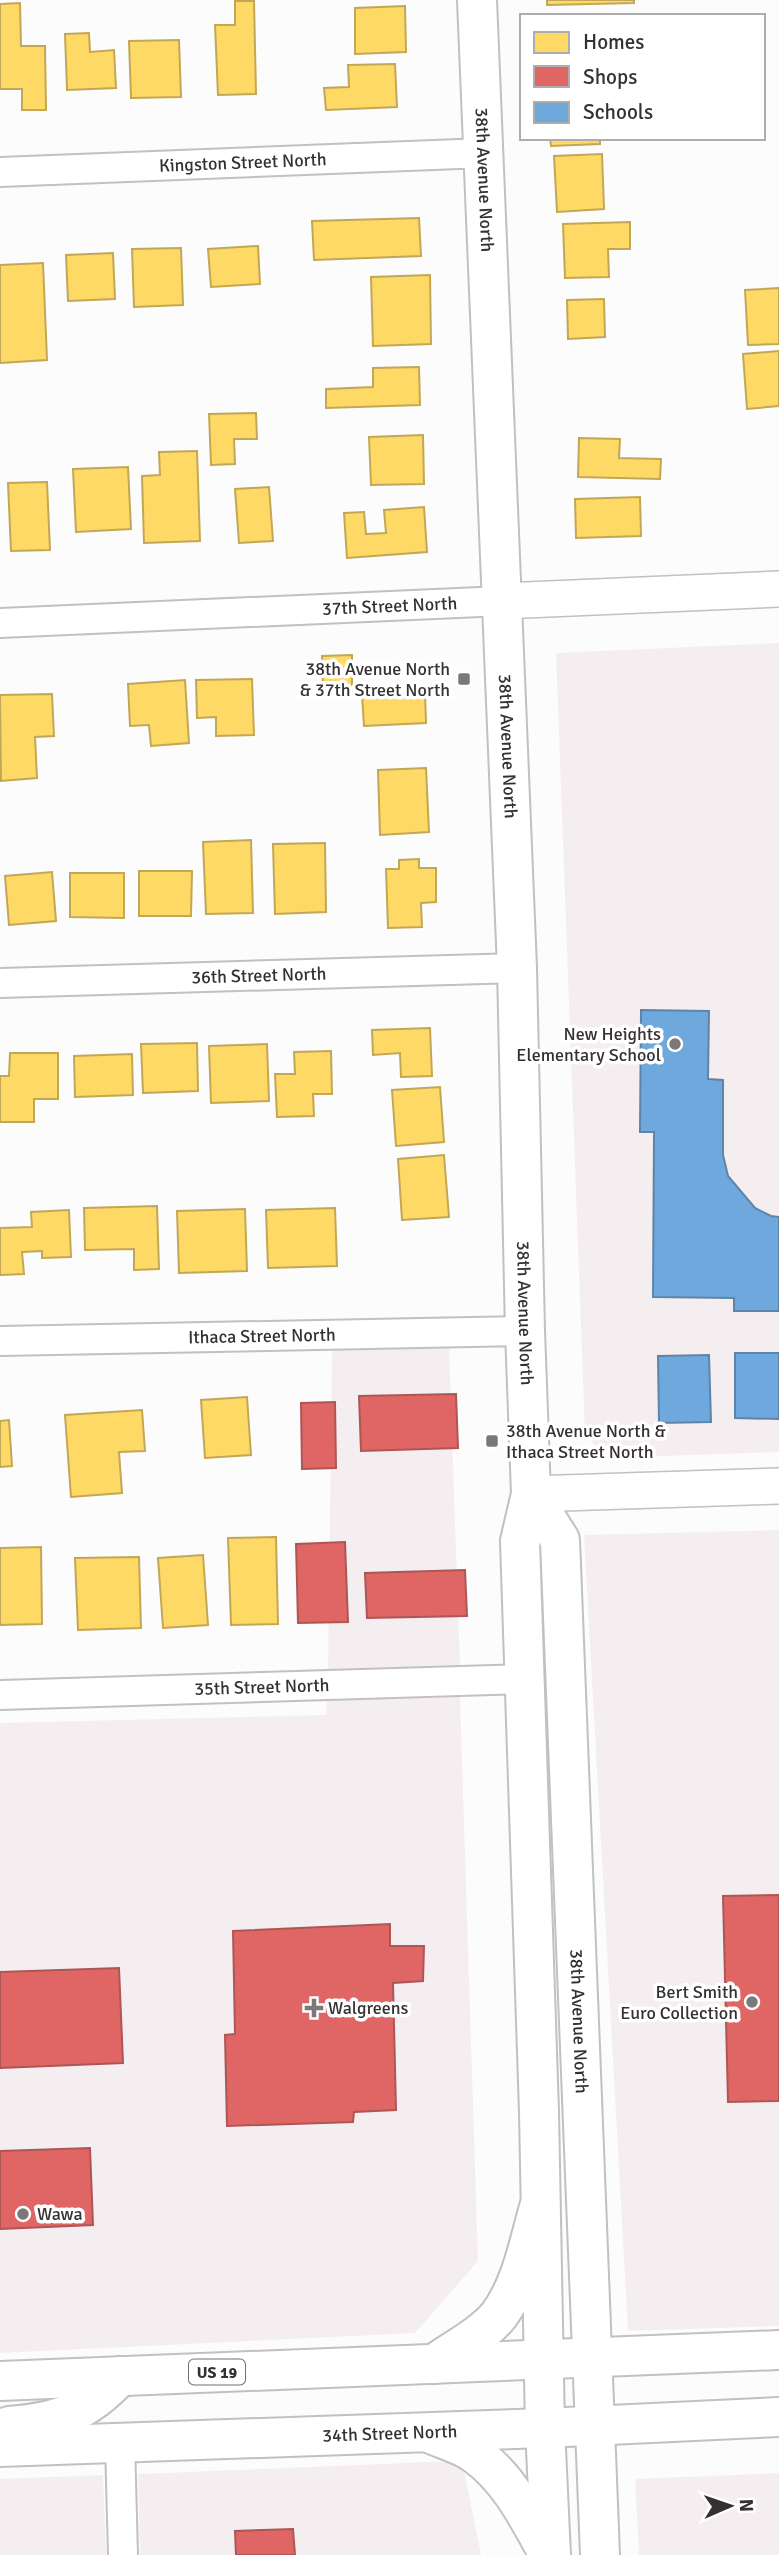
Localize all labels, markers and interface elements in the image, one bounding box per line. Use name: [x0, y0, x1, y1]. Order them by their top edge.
legend: [520, 14, 765, 140]
text: Homes: [583, 29, 645, 55]
text: Shops: [583, 64, 637, 90]
text: Schools: [583, 99, 653, 125]
street label: 38th Avenue North: [470, 107, 498, 253]
street label: Kingston Street North: [159, 148, 327, 177]
street label: 37th Street North: [322, 592, 458, 620]
place label: 38th Avenue North & 37th Street North: [300, 658, 450, 701]
marker: 38th Avenue North & 37th Street North: [456, 671, 472, 687]
street label: 38th Avenue North: [494, 674, 522, 819]
street label: 36th Street North: [191, 963, 327, 988]
place label: New Heights Elementary School: [516, 1023, 661, 1066]
marker: New Heights Elementary School: [667, 1036, 683, 1052]
street label: 38th Avenue North: [512, 1241, 538, 1386]
street label: Ithaca Street North: [188, 1324, 336, 1348]
place label: 38th Avenue North & Ithaca Street North: [506, 1420, 666, 1463]
marker: 38th Avenue North & Ithaca Street North: [484, 1433, 500, 1449]
street label: 35th Street North: [194, 1674, 330, 1700]
street label: 38th Avenue North: [565, 1949, 593, 2094]
place label: Bert Smith Euro Collection: [620, 1981, 738, 2024]
marker: Bert Smith Euro Collection: [744, 1994, 760, 2010]
place label: Walgreens: [328, 1997, 409, 2019]
marker: Walgreens: [306, 2000, 322, 2016]
place label: Wawa: [37, 2203, 83, 2225]
marker: Wawa: [15, 2206, 31, 2222]
road number: US 19: [189, 2360, 245, 2384]
street label: 34th Street North: [322, 2420, 458, 2447]
north arrow: [695, 2471, 765, 2541]
text: N: [734, 2498, 758, 2512]

